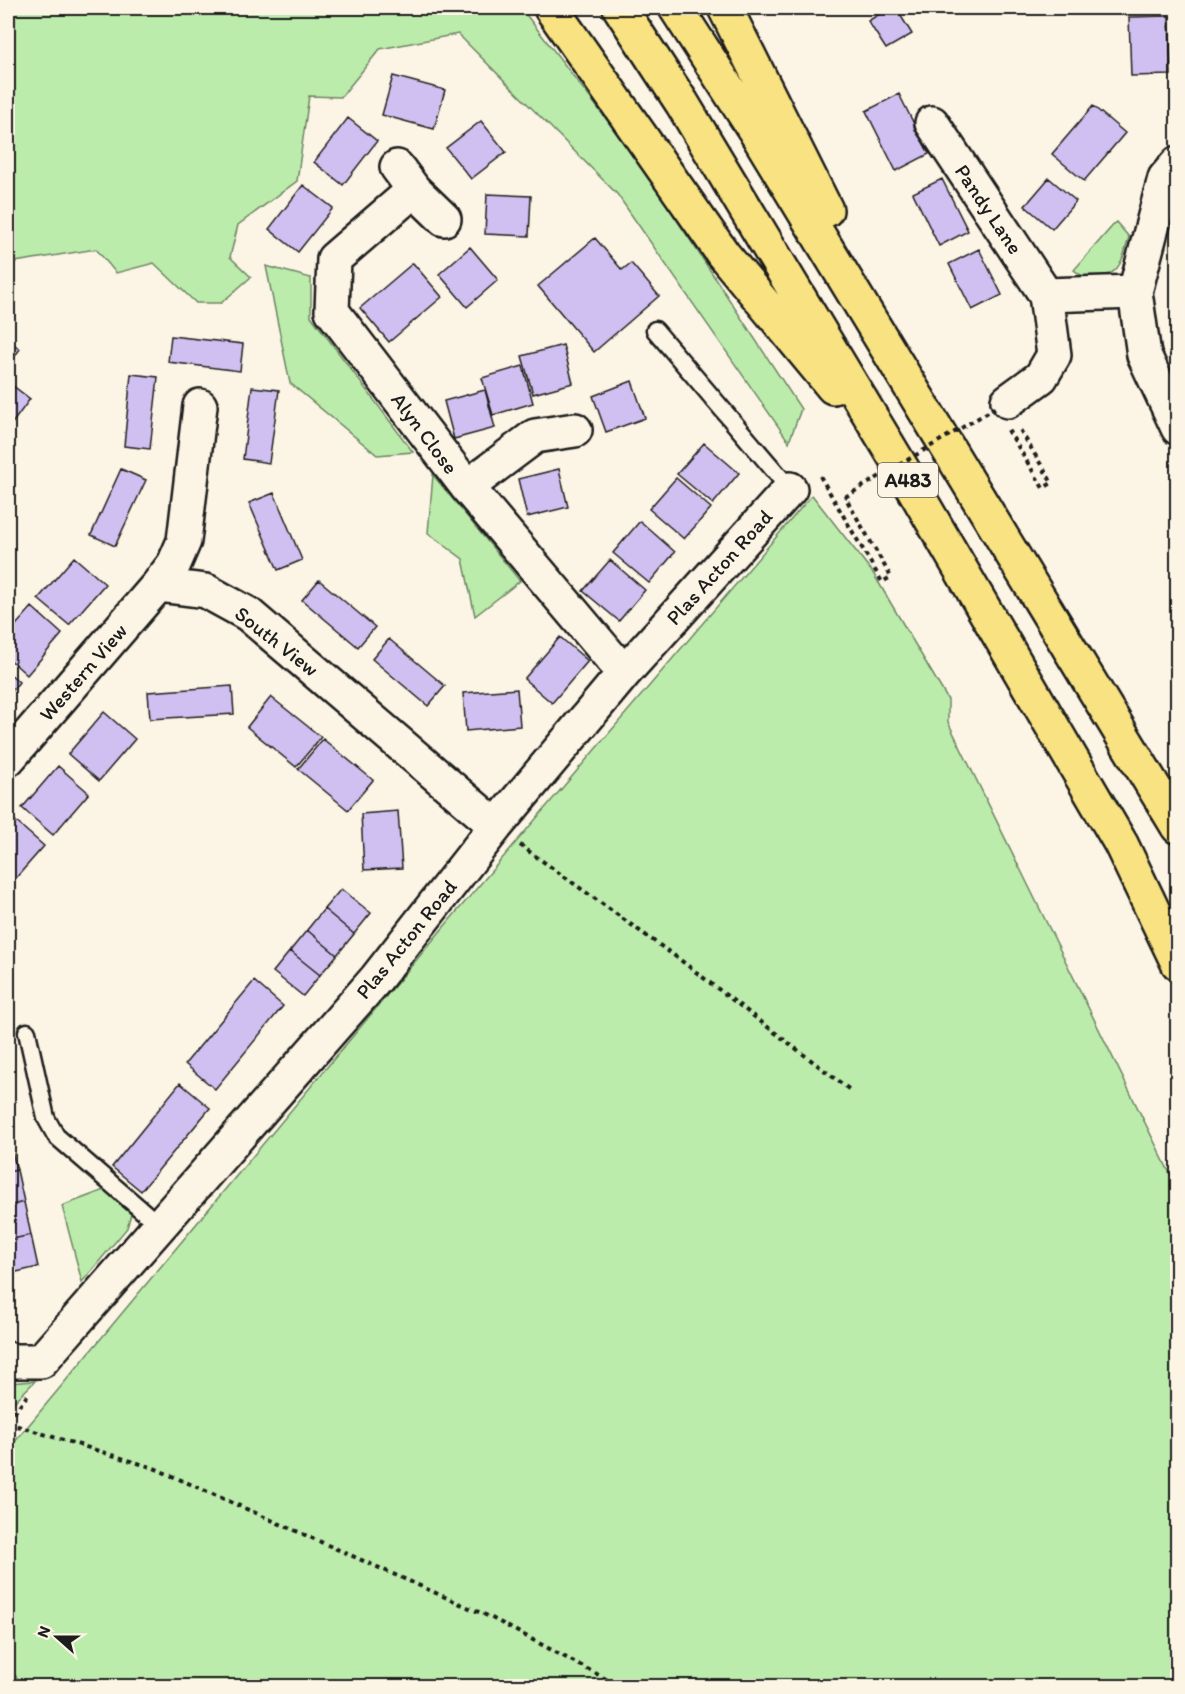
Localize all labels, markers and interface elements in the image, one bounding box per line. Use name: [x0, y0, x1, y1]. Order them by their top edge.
street label: Pandy Lane: [950, 159, 1028, 259]
street label: Alyn Close: [386, 387, 464, 479]
road number: A483: [878, 463, 938, 497]
street label: Plas Acton Road: [661, 504, 778, 630]
street label: South View: [230, 601, 324, 681]
street label: Western View: [34, 618, 132, 726]
street label: Plas Acton Road: [350, 874, 462, 1004]
north arrow: [27, 1607, 87, 1667]
text: N: [33, 1623, 54, 1640]

